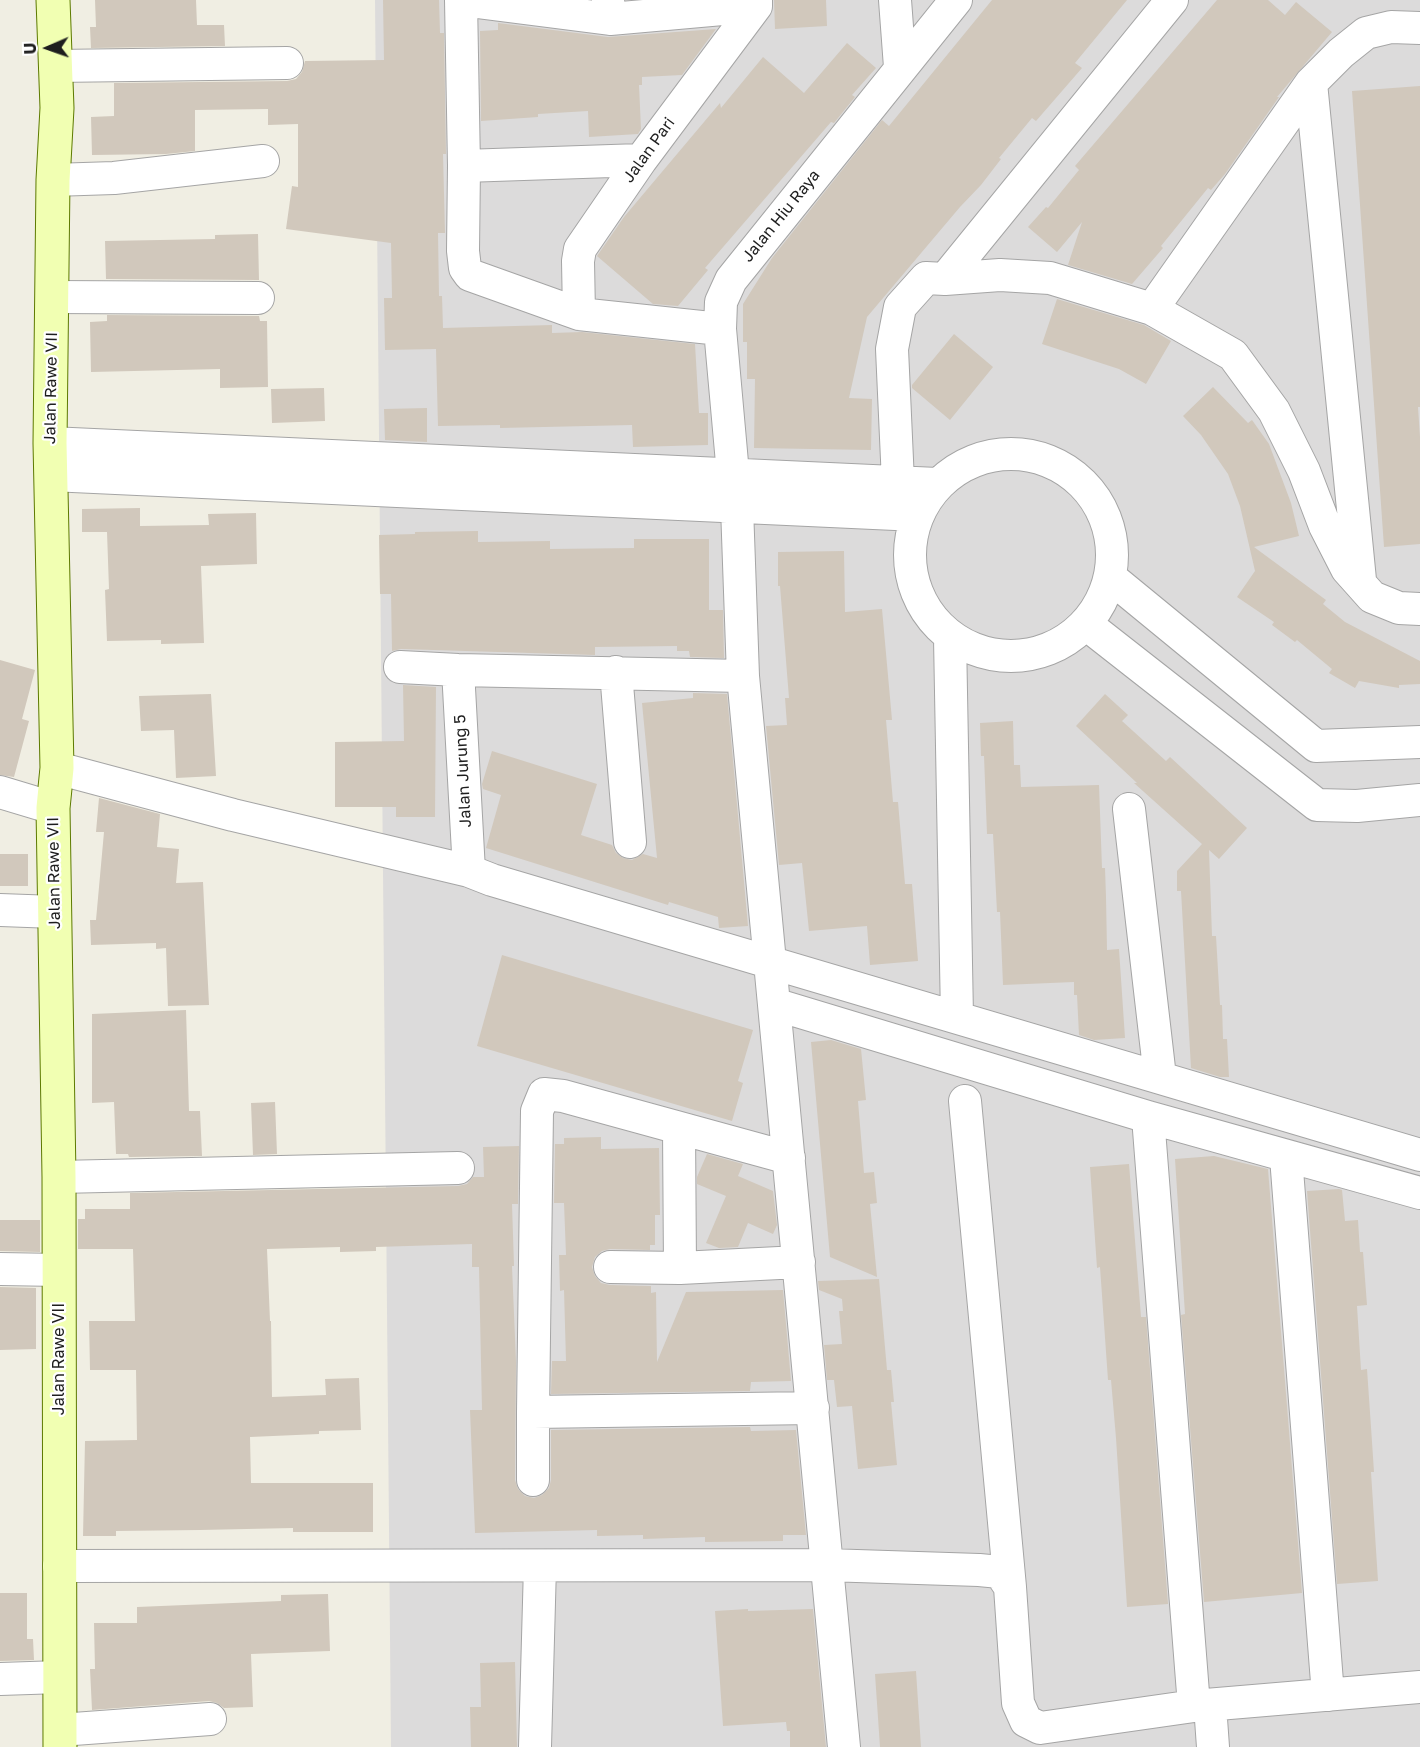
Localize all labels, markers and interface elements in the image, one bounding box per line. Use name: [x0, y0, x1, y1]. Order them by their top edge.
north arrow: [18, 18, 78, 78]
text: U: [20, 42, 40, 55]
street label: Jalan Pari: [619, 114, 679, 186]
street label: Jalan Hiu Raya: [738, 166, 824, 266]
street label: Jalan Rawe VII: [40, 332, 62, 444]
street label: Jalan Jurung 5: [450, 714, 476, 828]
street label: Jalan Rawe VII: [43, 817, 65, 929]
street label: Jalan Rawe VII: [49, 1303, 69, 1415]

